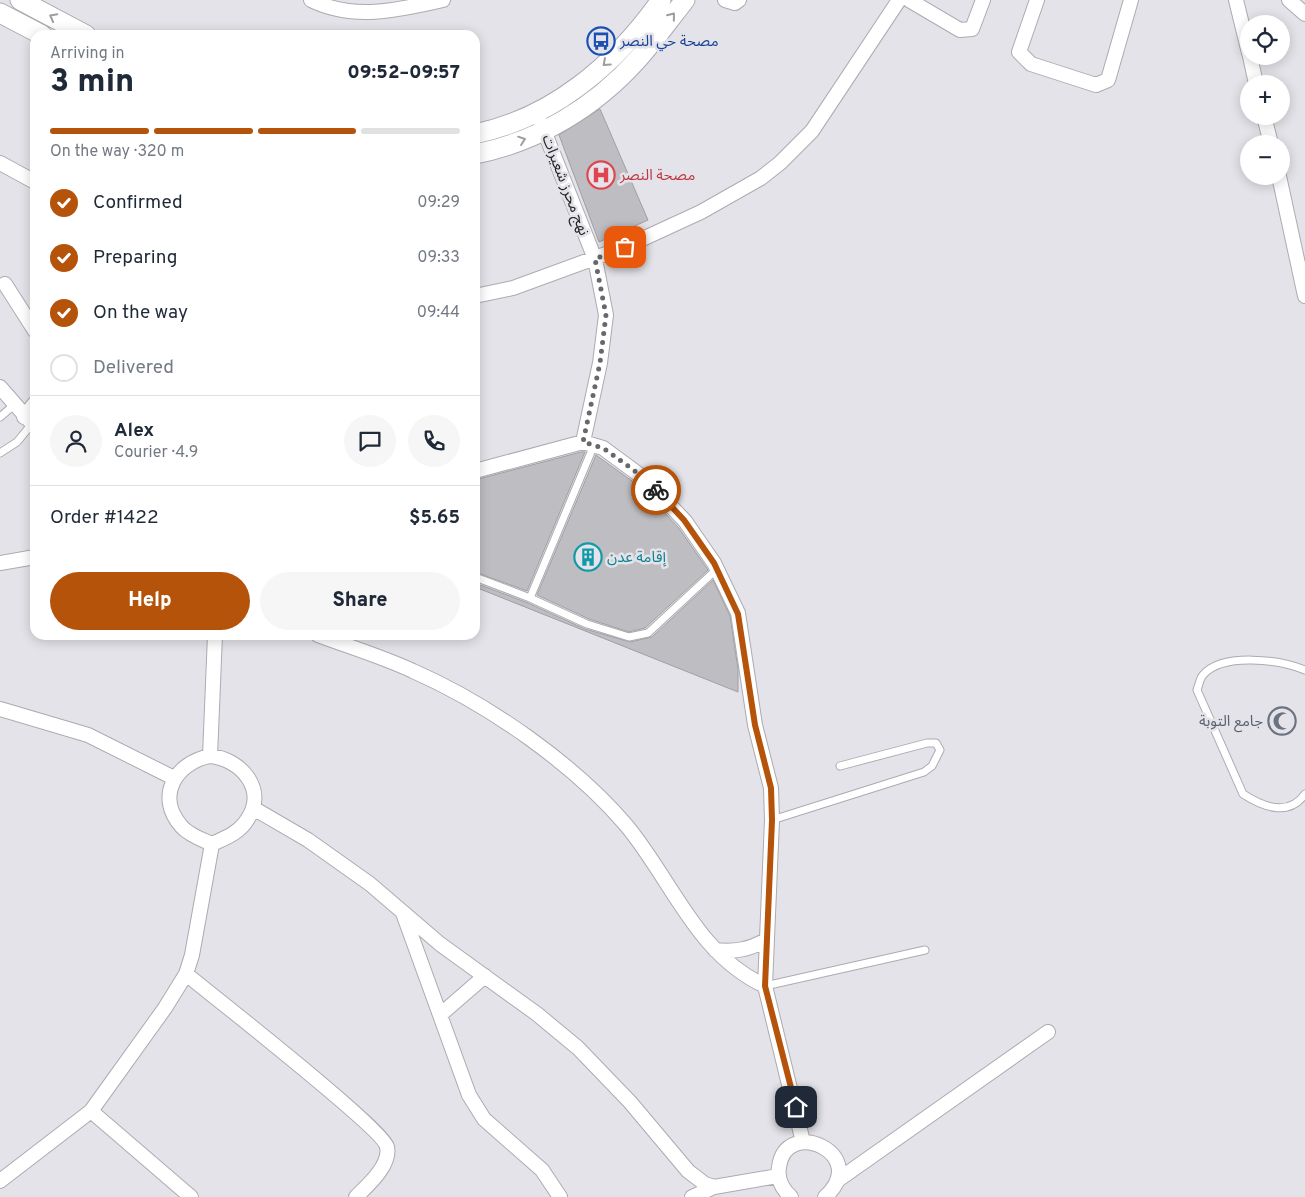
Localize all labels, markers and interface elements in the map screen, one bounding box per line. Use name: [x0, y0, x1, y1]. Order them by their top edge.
one-way arrow: [666, 13, 675, 22]
one-way arrow: [49, 14, 58, 24]
map controls: [1240, 15, 1290, 185]
button: locate: [1240, 15, 1290, 65]
bus stop icon: مصحة حي النصر: [586, 26, 616, 56]
place label: مصحة حي النصر: [619, 33, 719, 52]
text: Arriving in: [50, 44, 125, 64]
one-way arrow: [603, 57, 612, 66]
text: 09:52–09:57: [347, 61, 460, 85]
text: 3 min: [50, 63, 134, 103]
button: +: [1240, 75, 1290, 125]
street label: نهج محرز شعيرات: [536, 132, 593, 239]
button: −: [1240, 135, 1290, 185]
one-way arrow: [517, 136, 525, 146]
text: On the way · 320 m: [50, 142, 184, 162]
hospital icon: مصحة النصر: [586, 160, 616, 190]
place label: مصحة النصر: [619, 167, 695, 186]
icon: check: [50, 189, 78, 217]
text: Confirmed: [93, 191, 183, 215]
text: 09:29: [417, 193, 460, 213]
pin: [604, 226, 646, 268]
icon: bag: [611, 233, 639, 261]
icon: check: [50, 244, 78, 272]
text: Preparing: [93, 246, 177, 270]
text: 09:33: [417, 248, 460, 268]
icon: check: [50, 299, 78, 327]
text: On the way: [93, 301, 188, 325]
text: 09:44: [417, 303, 460, 323]
text: Delivered: [93, 356, 174, 380]
button: person: [50, 415, 102, 467]
button: chat: [344, 415, 396, 467]
button: phone: [408, 415, 460, 467]
text: Alex: [114, 419, 154, 443]
text: Courier · 4.9: [114, 443, 198, 463]
courier: [631, 465, 681, 515]
icon: bike: [642, 476, 670, 504]
text: Order #1422: [50, 506, 159, 530]
text: $5.65: [409, 506, 460, 530]
building icon: إقامة عدن: [573, 542, 603, 572]
place label: إقامة عدن: [607, 549, 667, 568]
button: Help: [50, 572, 250, 630]
button: Share: [260, 572, 460, 630]
mosque icon: جامع التوبة: [1267, 706, 1297, 736]
place label: جامع التوبة: [1199, 713, 1263, 733]
pin: [775, 1086, 817, 1128]
icon: home: [782, 1093, 810, 1121]

